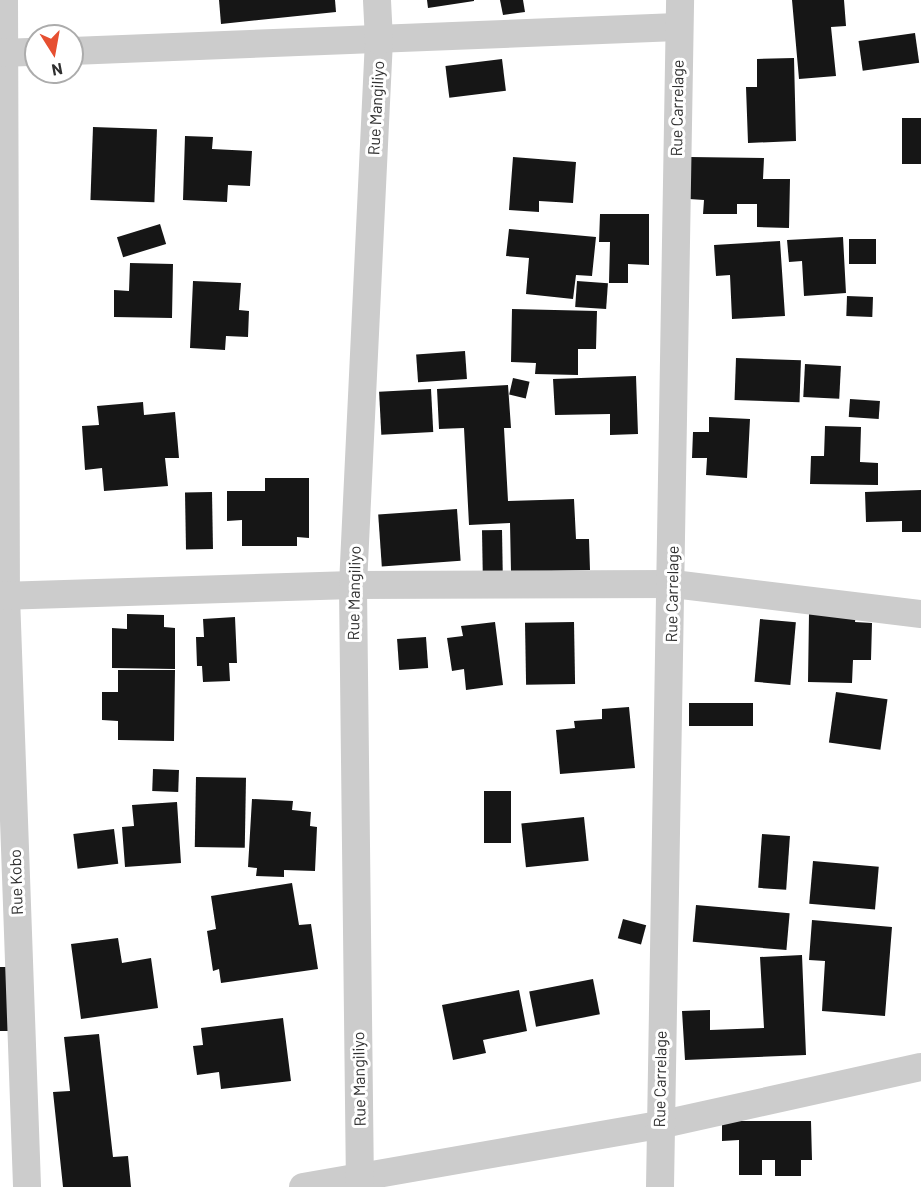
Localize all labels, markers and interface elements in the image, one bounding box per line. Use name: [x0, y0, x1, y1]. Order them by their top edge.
north arrow: [24, 24, 84, 84]
street label: Rue Carrelage: [667, 59, 687, 157]
text: N: [50, 60, 64, 81]
street label: Rue Mangiliyo: [364, 60, 388, 156]
street label: Rue Carrelage: [662, 545, 682, 643]
street label: Rue Mangiliyo: [344, 546, 364, 640]
street label: Rue Kobo: [5, 849, 27, 915]
street label: Rue Carrelage: [650, 1030, 670, 1128]
street label: Rue Mangiliyo: [349, 1032, 369, 1126]

